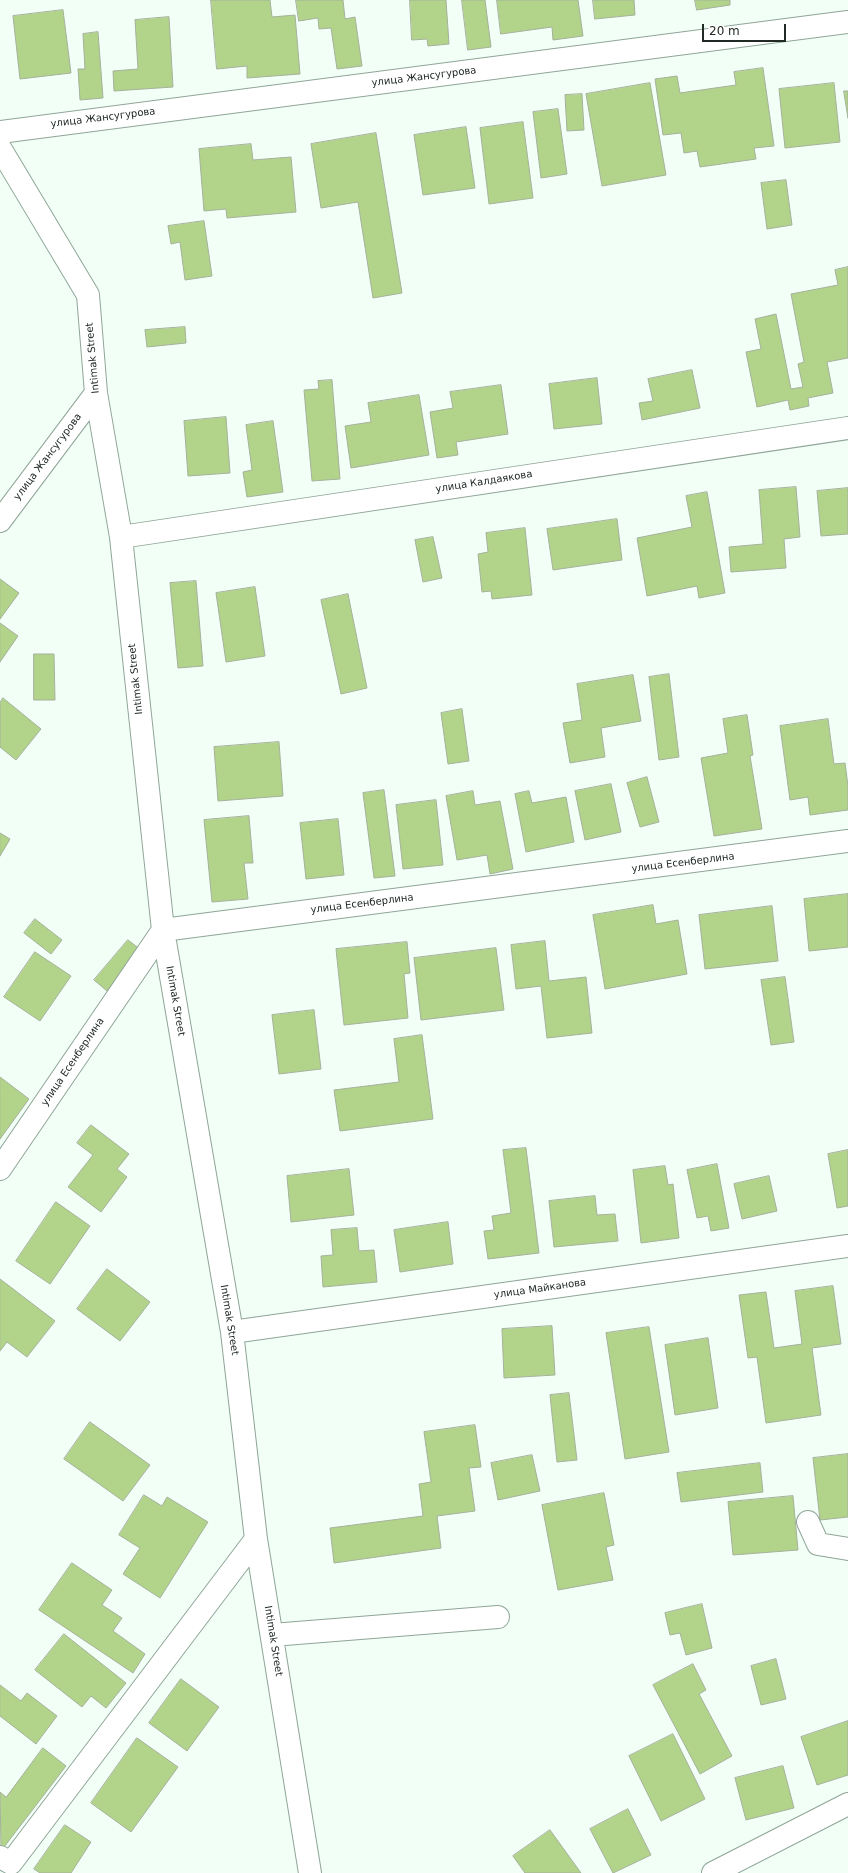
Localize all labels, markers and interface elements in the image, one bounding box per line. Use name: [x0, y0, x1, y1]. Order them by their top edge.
scale bar: [704, 16, 788, 42]
text: 20 m: [709, 24, 740, 38]
street label: улица Жансугурова: [371, 65, 477, 89]
street label: улица Жансугурова: [50, 106, 156, 130]
street label: Intimak Street: [84, 322, 102, 394]
street label: улица Жансугурова: [11, 411, 85, 503]
street label: улица Калдаякова: [435, 468, 533, 496]
street label: Intimak Street: [126, 643, 146, 715]
street label: улица Есенберлина: [631, 851, 735, 875]
street label: улица Есенберлина: [310, 892, 414, 916]
street label: Intimak Street: [163, 965, 187, 1037]
street label: улица Есенберлина: [39, 1016, 107, 1108]
street label: улица Майканова: [493, 1277, 587, 1301]
street label: Intimak Street: [218, 1284, 240, 1356]
street label: Intimak Street: [262, 1605, 284, 1677]

